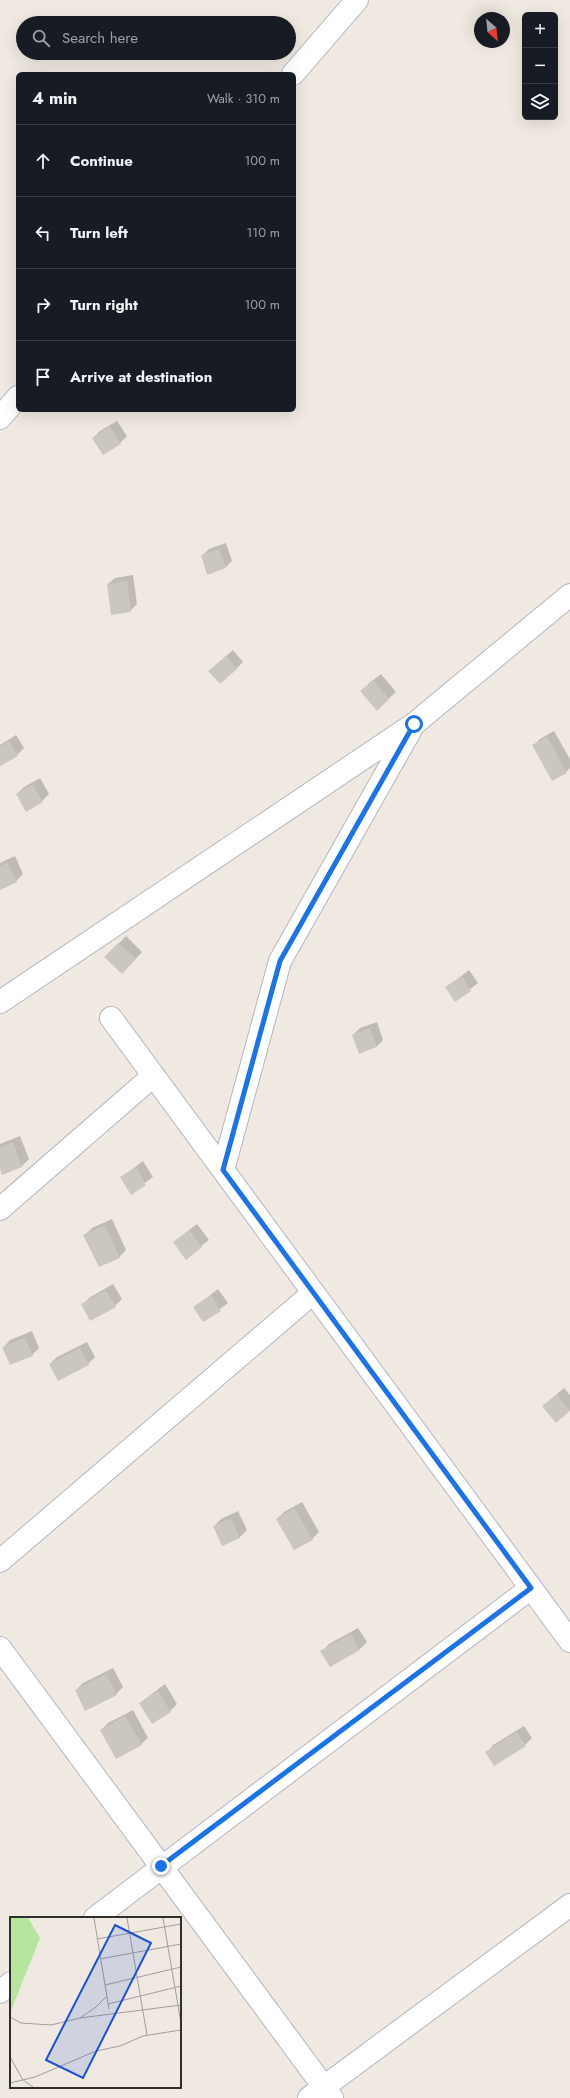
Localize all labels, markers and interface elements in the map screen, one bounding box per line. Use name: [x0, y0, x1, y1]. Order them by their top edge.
north arrow: [474, 12, 510, 48]
map controls: [522, 12, 558, 120]
button: +: [522, 12, 558, 48]
search box: [16, 16, 296, 60]
icon: search: [30, 27, 52, 49]
text: Search here: [62, 27, 138, 49]
button: −: [522, 48, 558, 84]
button: layers: [522, 84, 558, 120]
text: 4 min: [32, 86, 77, 110]
text: Walk · 310 m: [207, 89, 280, 108]
icon: ahead: [32, 150, 54, 172]
text: Continue: [70, 150, 133, 172]
text: 100 m: [245, 151, 280, 170]
icon: left: [32, 222, 54, 244]
text: Turn left: [70, 222, 128, 244]
text: 110 m: [246, 223, 280, 242]
icon: right: [32, 294, 54, 316]
text: Turn right: [70, 294, 138, 316]
text: 100 m: [245, 295, 280, 314]
icon: arrive: [32, 366, 54, 388]
text: Arrive at destination: [70, 366, 212, 388]
route start: [405, 715, 423, 733]
route end: [152, 1857, 170, 1875]
inset map: [10, 1917, 181, 2088]

